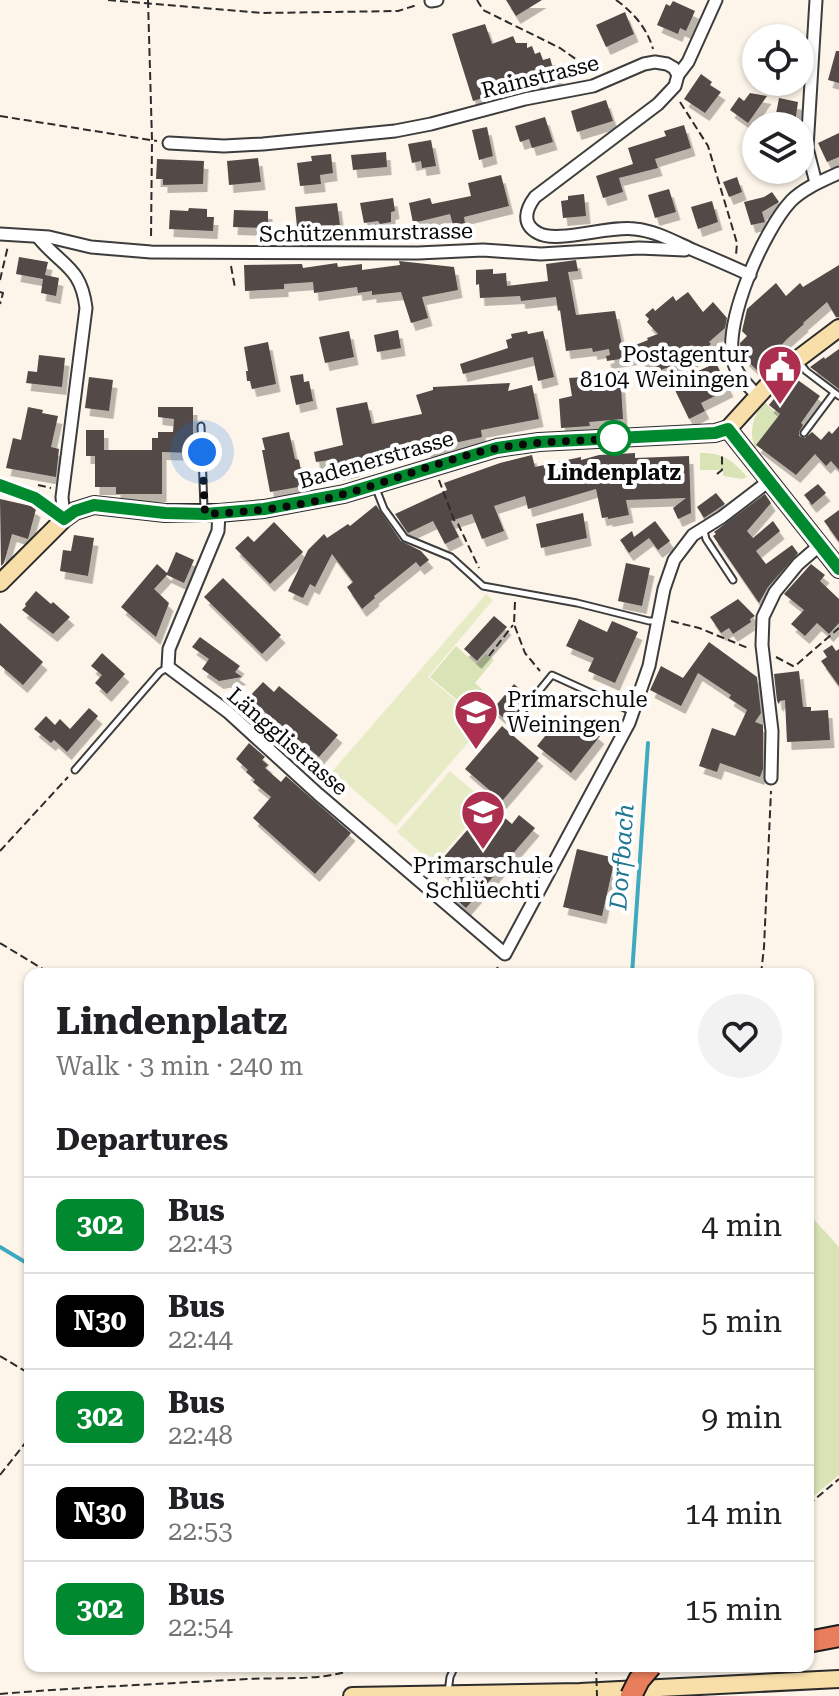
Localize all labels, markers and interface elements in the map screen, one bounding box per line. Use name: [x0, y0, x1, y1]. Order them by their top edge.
map controls: [742, 24, 814, 184]
button: locate: [742, 24, 814, 96]
street label: Rainstrasse: [479, 50, 602, 103]
button: layers: [742, 112, 814, 184]
street label: Schützenmurstrasse: [259, 218, 473, 247]
place label: Postagentur 8104 Weiningen: [580, 342, 749, 392]
public building icon: Postagentur 8104 Weiningen: [756, 343, 804, 406]
marker: Lindenplatz: [597, 421, 631, 455]
street label: Badenerstrasse: [296, 425, 456, 494]
your location: [182, 432, 222, 472]
place label: Lindenplatz: [547, 460, 681, 485]
street label: Längglistrasse: [222, 682, 353, 800]
place label: Primarschule Weiningen: [507, 687, 648, 737]
school or university icon: Primarschule Weiningen: [452, 688, 500, 751]
school or university icon: Primarschule Schlüechti: [459, 788, 507, 851]
water label: Dorfbach: [604, 803, 640, 912]
place label: Primarschule Schlüechti: [413, 853, 553, 903]
button: heart: [698, 994, 782, 1078]
text: Lindenplatz: [56, 999, 287, 1043]
text: Walk · 3 min · 240 m: [56, 1051, 303, 1081]
text: Departures: [56, 1122, 228, 1157]
text: Bus: [168, 1193, 225, 1228]
text: 302: [76, 1208, 124, 1241]
text: 4 min: [701, 1208, 782, 1243]
text: 22:43: [168, 1228, 233, 1258]
text: Bus: [168, 1289, 225, 1324]
text: N30: [74, 1304, 126, 1337]
text: 5 min: [701, 1304, 782, 1339]
text: 22:44: [168, 1324, 233, 1354]
text: Bus: [168, 1385, 225, 1420]
text: 302: [76, 1400, 124, 1433]
text: 9 min: [701, 1400, 782, 1435]
text: 22:48: [168, 1420, 233, 1450]
text: Bus: [168, 1481, 225, 1516]
text: N30: [74, 1496, 126, 1529]
text: 14 min: [685, 1496, 782, 1531]
text: 22:53: [168, 1516, 233, 1546]
text: Bus: [168, 1577, 225, 1612]
text: 302: [76, 1592, 124, 1625]
text: 15 min: [685, 1592, 782, 1627]
text: 22:54: [168, 1612, 233, 1642]

